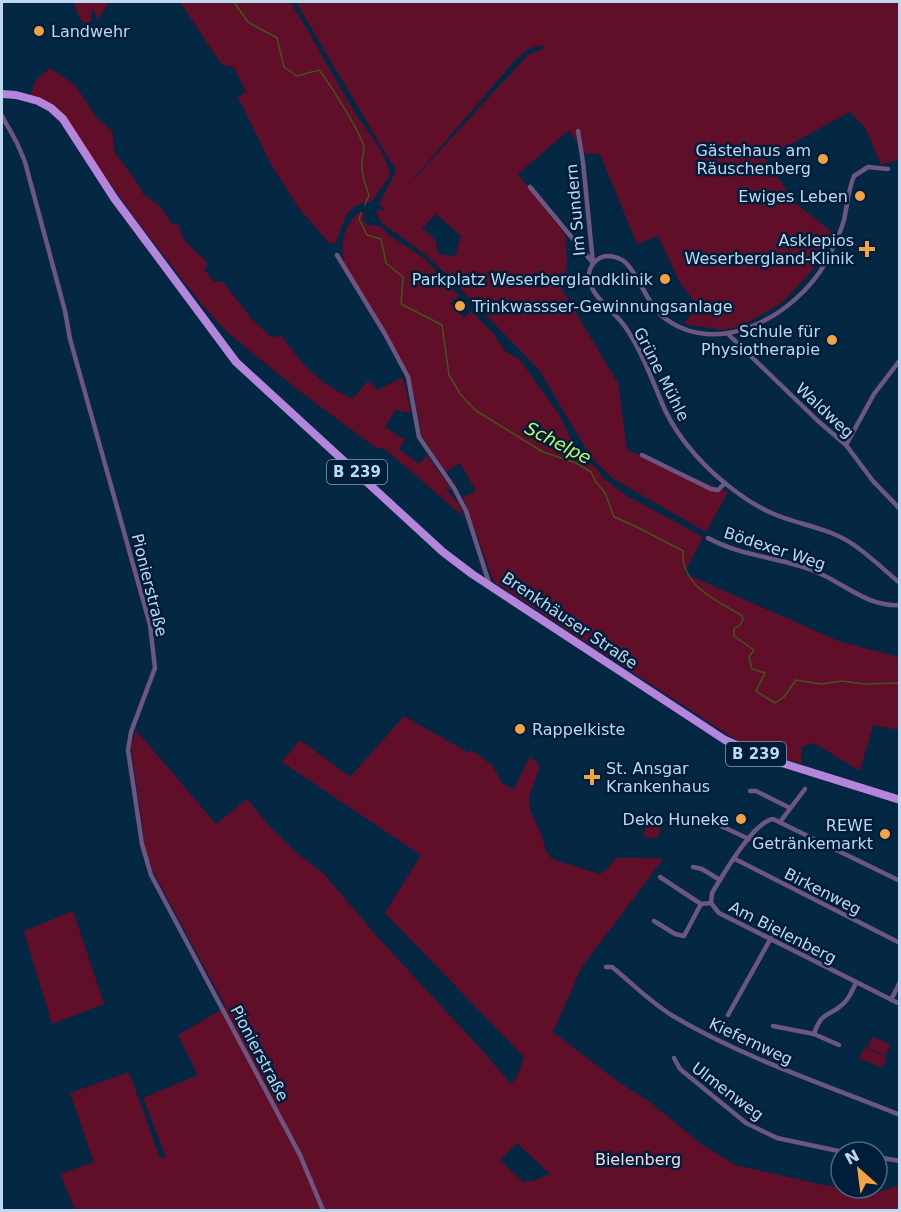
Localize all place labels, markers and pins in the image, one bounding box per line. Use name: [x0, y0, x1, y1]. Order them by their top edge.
place label: Landwehr: [51, 22, 130, 41]
marker: Landwehr: [32, 24, 46, 38]
place label: Gästehaus am Räuschenberg: [695, 141, 811, 178]
marker: Gästehaus am Räuschenberg: [816, 152, 830, 166]
place label: Ewiges Leben: [738, 187, 848, 206]
marker: Ewiges Leben: [853, 189, 867, 203]
place label: Asklepios Weserbergland-Klinik: [685, 231, 855, 268]
marker: Asklepios Weserbergland-Klinik: [858, 240, 876, 258]
place label: Parkplatz Weserberglandklinik: [412, 270, 654, 289]
marker: Parkplatz Weserberglandklinik: [658, 272, 672, 286]
place label: Trinkwassser-Gewinnungsanlage: [471, 297, 733, 316]
marker: Trinkwassser-Gewinnungsanlage: [453, 299, 467, 313]
place label: Schule für Physiotherapie: [701, 322, 820, 359]
marker: Schule für Physiotherapie: [825, 333, 839, 347]
place label: Rappelkiste: [532, 720, 625, 739]
marker: Rappelkiste: [513, 722, 527, 736]
place label: St. Ansgar Krankenhaus: [606, 759, 710, 796]
marker: St. Ansgar Krankenhaus: [583, 768, 601, 786]
place label: Deko Huneke: [623, 810, 729, 829]
marker: Deko Huneke: [734, 812, 748, 826]
place label: REWE Getränkemarkt: [752, 816, 873, 853]
marker: REWE Getränkemarkt: [878, 827, 892, 841]

